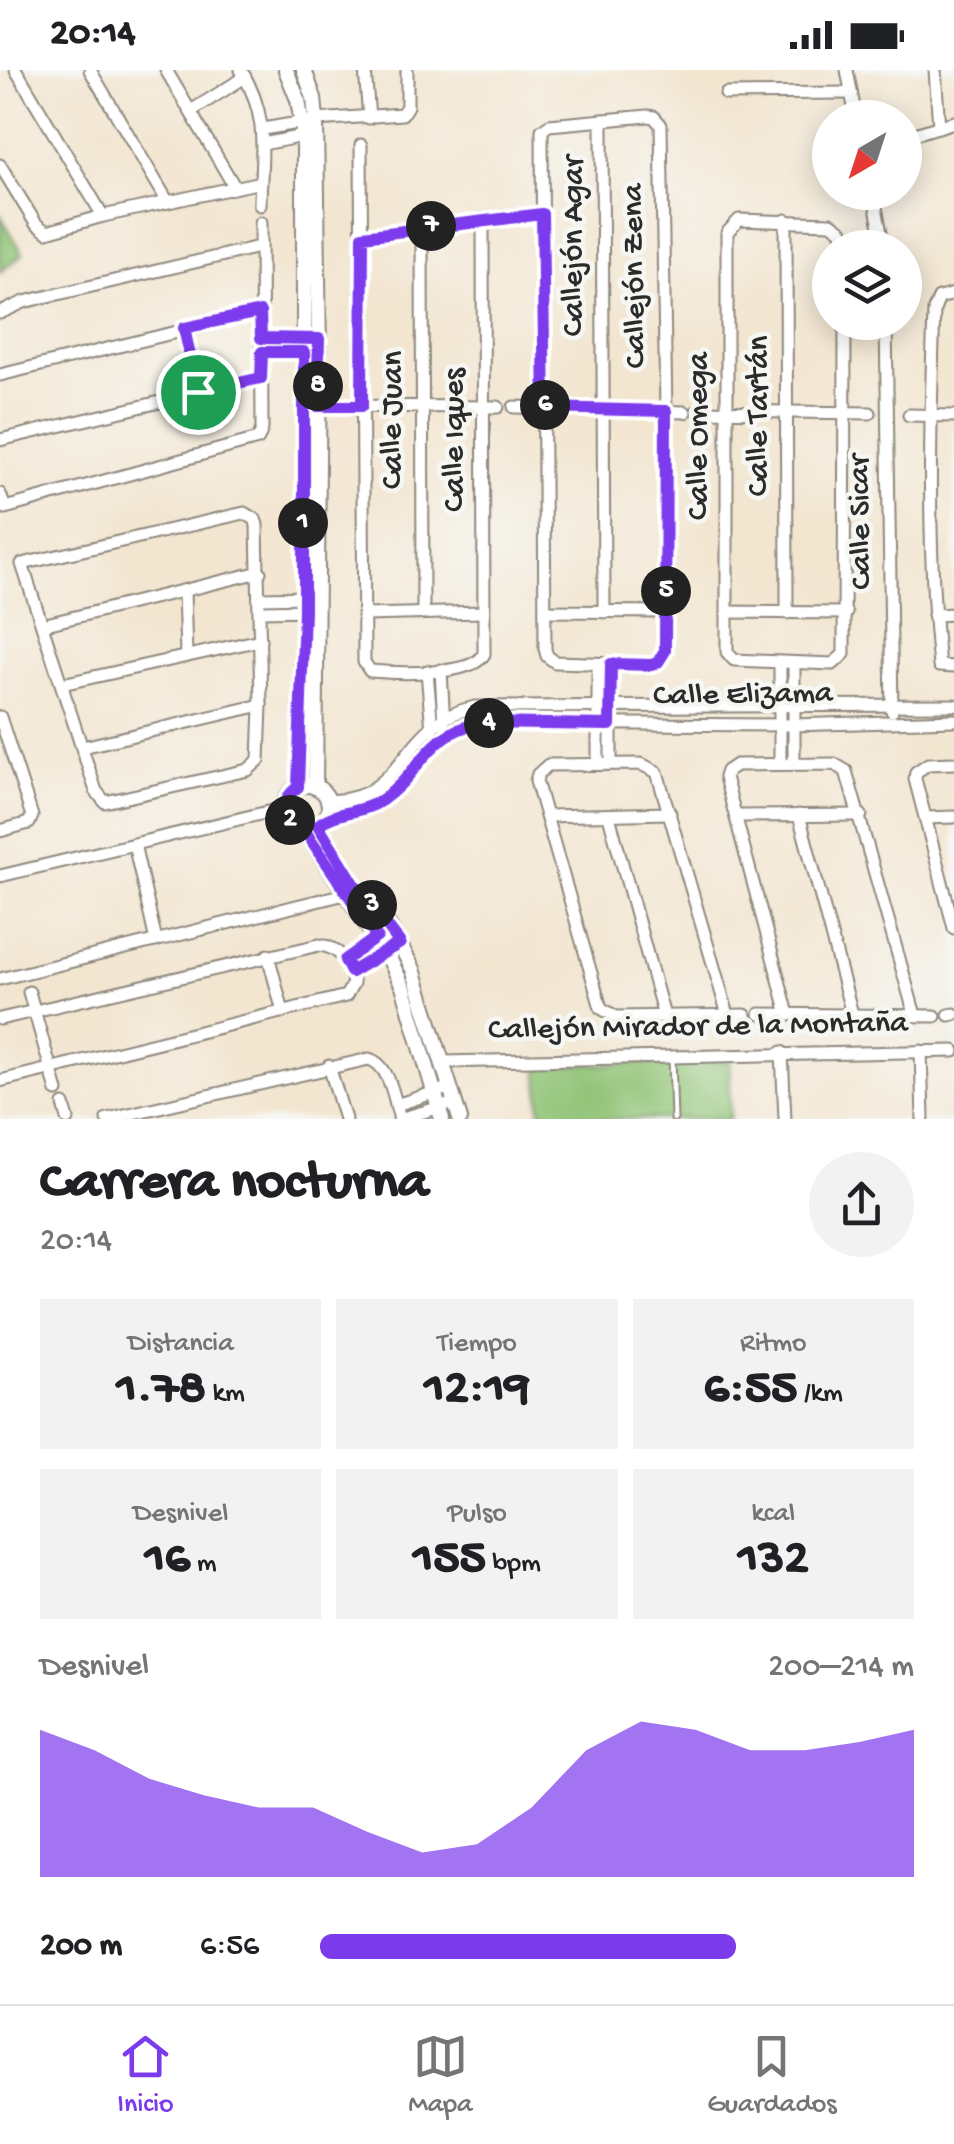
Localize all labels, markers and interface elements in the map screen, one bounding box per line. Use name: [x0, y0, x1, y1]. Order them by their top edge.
text: 20:14: [50, 13, 135, 57]
north arrow: [812, 100, 922, 210]
map controls: [812, 100, 922, 340]
street label: Callejón Agar: [556, 153, 594, 336]
street label: Callejón Zena: [615, 182, 657, 369]
pin: 7: [406, 201, 456, 251]
text: 7: [424, 209, 438, 242]
button: layers: [812, 230, 922, 340]
street label: Calle Tartán: [741, 336, 779, 496]
pin: [156, 350, 241, 435]
street label: Calle Juan: [375, 351, 413, 489]
street label: Calle Omega: [681, 351, 719, 520]
pin: 8: [293, 361, 343, 411]
icon: arrive: [171, 365, 226, 420]
street label: Calle Iques: [437, 367, 475, 512]
text: 8: [310, 369, 326, 402]
pin: 6: [520, 380, 570, 430]
text: 6: [538, 388, 552, 421]
street label: Calle Sicar: [842, 451, 882, 590]
pin: 1: [278, 498, 328, 548]
text: 1: [297, 506, 309, 539]
pin: 5: [641, 566, 691, 616]
text: 5: [659, 574, 673, 607]
street label: Calle Elizama: [653, 675, 834, 717]
pin: 4: [464, 698, 514, 748]
text: 4: [482, 706, 496, 739]
pin: 2: [265, 795, 315, 845]
text: 2: [283, 803, 297, 836]
pin: 3: [347, 880, 397, 930]
text: 3: [365, 888, 379, 921]
street label: Callejón Mirador de la Montaña: [488, 1005, 910, 1051]
button: share: [809, 1152, 914, 1257]
text: Carrera nocturna: [40, 1153, 428, 1217]
text: 20:14: [40, 1223, 112, 1261]
text: Distancia: [128, 1328, 234, 1361]
text: Tiempo: [437, 1328, 517, 1361]
text: Ritmo: [740, 1328, 807, 1361]
text: 1.78: [117, 1361, 206, 1420]
text: 12:19: [424, 1361, 530, 1420]
text: 6:55: [704, 1361, 797, 1420]
text: km: [206, 1378, 245, 1411]
text: /km: [797, 1378, 843, 1411]
text: Desnivel: [133, 1498, 228, 1531]
text: Pulso: [447, 1498, 507, 1531]
text: kcal: [751, 1498, 795, 1531]
text: 16: [145, 1531, 190, 1590]
text: 155: [413, 1531, 486, 1590]
text: 132: [738, 1531, 809, 1590]
text: m: [190, 1548, 217, 1581]
text: bpm: [486, 1548, 541, 1581]
text: Desnivel: [40, 1649, 149, 1687]
text: 200–214 m: [768, 1649, 914, 1687]
text: 200 m: [40, 1928, 122, 1966]
text: 6:56: [200, 1928, 259, 1966]
tab: Inicio: [117, 2029, 174, 2122]
tab: Mapa: [408, 2029, 473, 2122]
tab: Guardados: [707, 2029, 837, 2122]

